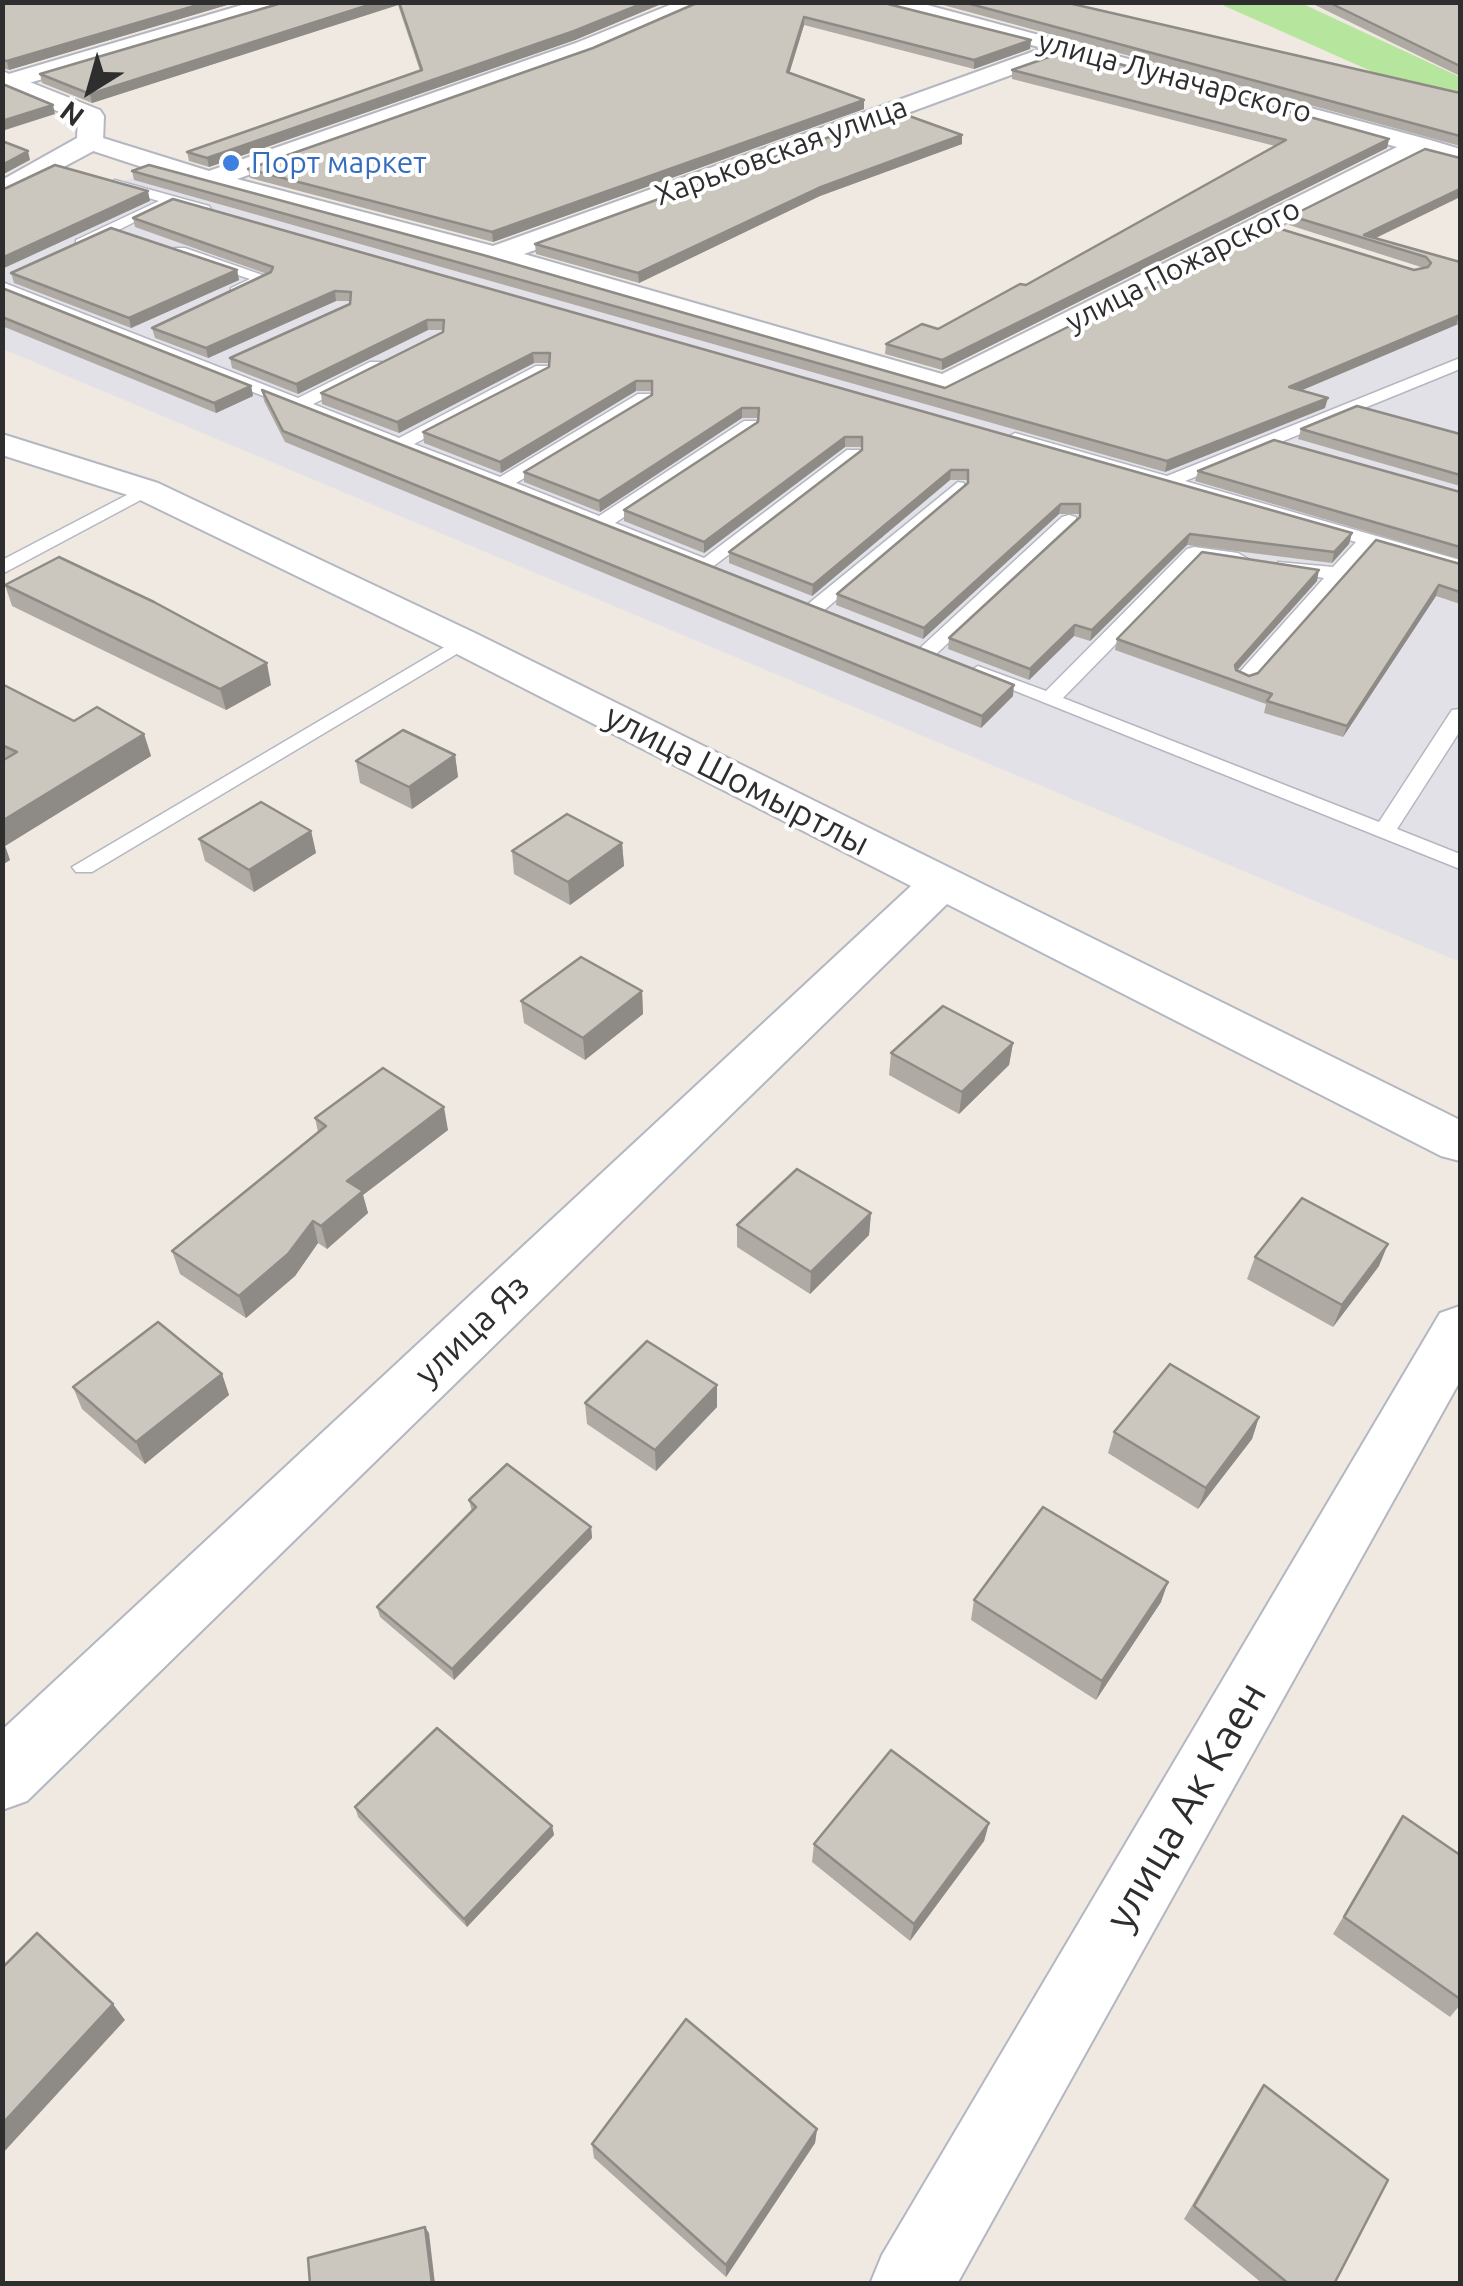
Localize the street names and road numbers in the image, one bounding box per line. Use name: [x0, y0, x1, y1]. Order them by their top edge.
street label: улица Луначарского: [1034, 23, 1316, 131]
street label: Харьковская улица: [650, 89, 912, 213]
street label: улица Пожарского: [1060, 190, 1306, 340]
street label: улица Шомыртлы: [598, 695, 876, 865]
street label: улица Яз: [406, 1265, 538, 1395]
street label: улица Ак Каен: [1095, 1673, 1277, 1939]

